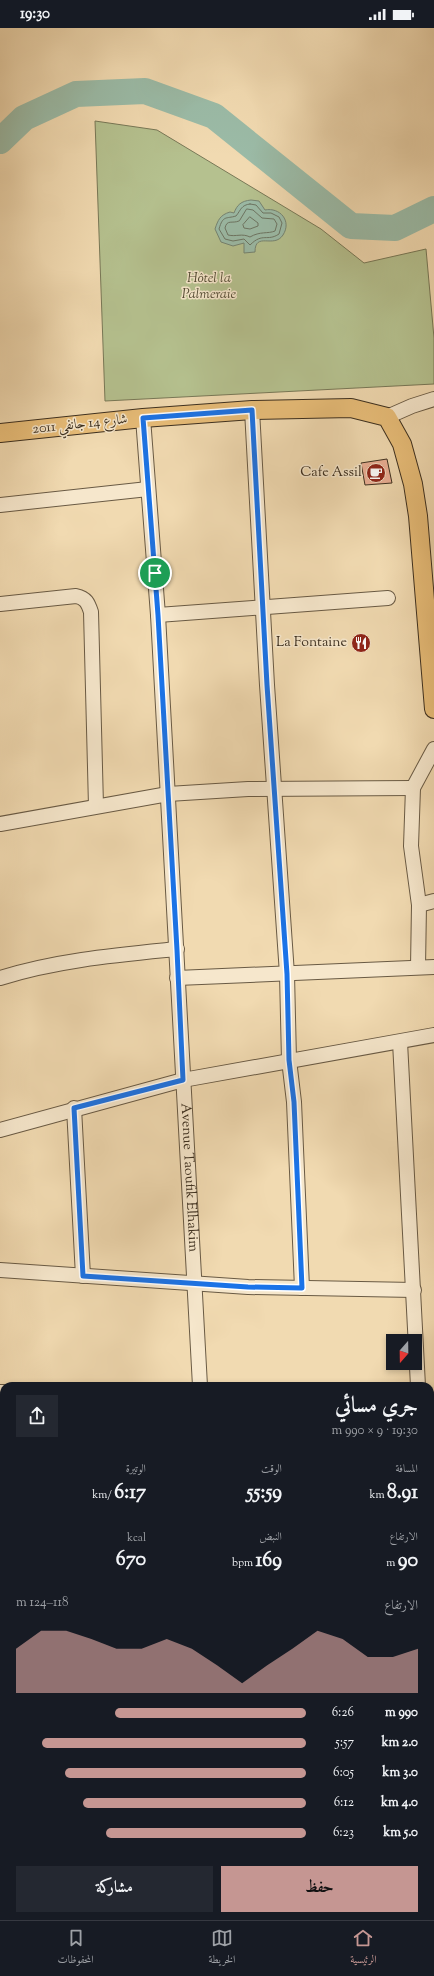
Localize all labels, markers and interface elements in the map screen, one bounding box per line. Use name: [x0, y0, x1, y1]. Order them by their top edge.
text: 19:30: [20, 4, 50, 25]
park label: Hôtel la Palmeraie: [182, 269, 237, 305]
street label: شارع 14 جانفي 2011: [32, 410, 129, 442]
cafe icon: Cafe Assil: [365, 462, 387, 484]
place label: Cafe Assil: [300, 463, 362, 483]
pin: [138, 556, 172, 590]
icon: arrive: [144, 562, 166, 584]
restaurant icon: La Fontaine: [350, 632, 372, 654]
place label: La Fontaine: [276, 633, 347, 653]
street label: Avenue Taoufik Elhakim: [175, 1103, 203, 1253]
north arrow: [386, 1334, 422, 1370]
map controls: [386, 1334, 422, 1370]
text: جري مسائي: [335, 1391, 418, 1423]
button: share: [16, 1395, 58, 1437]
text: 19:30 · 9 × 990 m: [331, 1422, 418, 1440]
text: الوتيرة: [126, 1461, 146, 1477]
text: الوقت: [261, 1461, 282, 1477]
text: المسافة: [396, 1461, 418, 1477]
text: 6:17: [114, 1479, 146, 1508]
text: 55:59: [246, 1479, 282, 1508]
text: 8.91: [387, 1479, 418, 1508]
text: /km: [92, 1487, 114, 1503]
text: km: [370, 1487, 387, 1503]
text: النبض: [259, 1529, 282, 1545]
text: الارتفاع: [389, 1529, 418, 1545]
text: kcal: [127, 1530, 146, 1546]
text: 670: [116, 1546, 146, 1575]
text: 169: [256, 1547, 282, 1576]
text: 90: [398, 1547, 418, 1576]
text: bpm: [232, 1555, 256, 1571]
text: m: [386, 1555, 398, 1571]
text: 118–124 m: [16, 1594, 68, 1612]
text: الارتفاع: [384, 1597, 418, 1615]
text: 6:26: [332, 1704, 354, 1722]
text: 990 m: [385, 1704, 418, 1722]
text: 5:57: [335, 1734, 354, 1752]
text: 2.0 km: [381, 1734, 418, 1752]
text: 6:05: [333, 1764, 354, 1782]
text: 3.0 km: [382, 1764, 418, 1782]
text: 6:12: [334, 1794, 354, 1812]
text: 4.0 km: [381, 1794, 418, 1812]
text: 6:23: [333, 1824, 354, 1842]
text: 5.0 km: [383, 1824, 418, 1842]
button: مشاركة: [16, 1866, 213, 1912]
button: حفظ: [221, 1866, 418, 1912]
tab: المحفوظات: [57, 1927, 94, 1970]
tab: الخريطة: [209, 1927, 235, 1970]
tab: الرئيسية: [350, 1927, 377, 1970]

